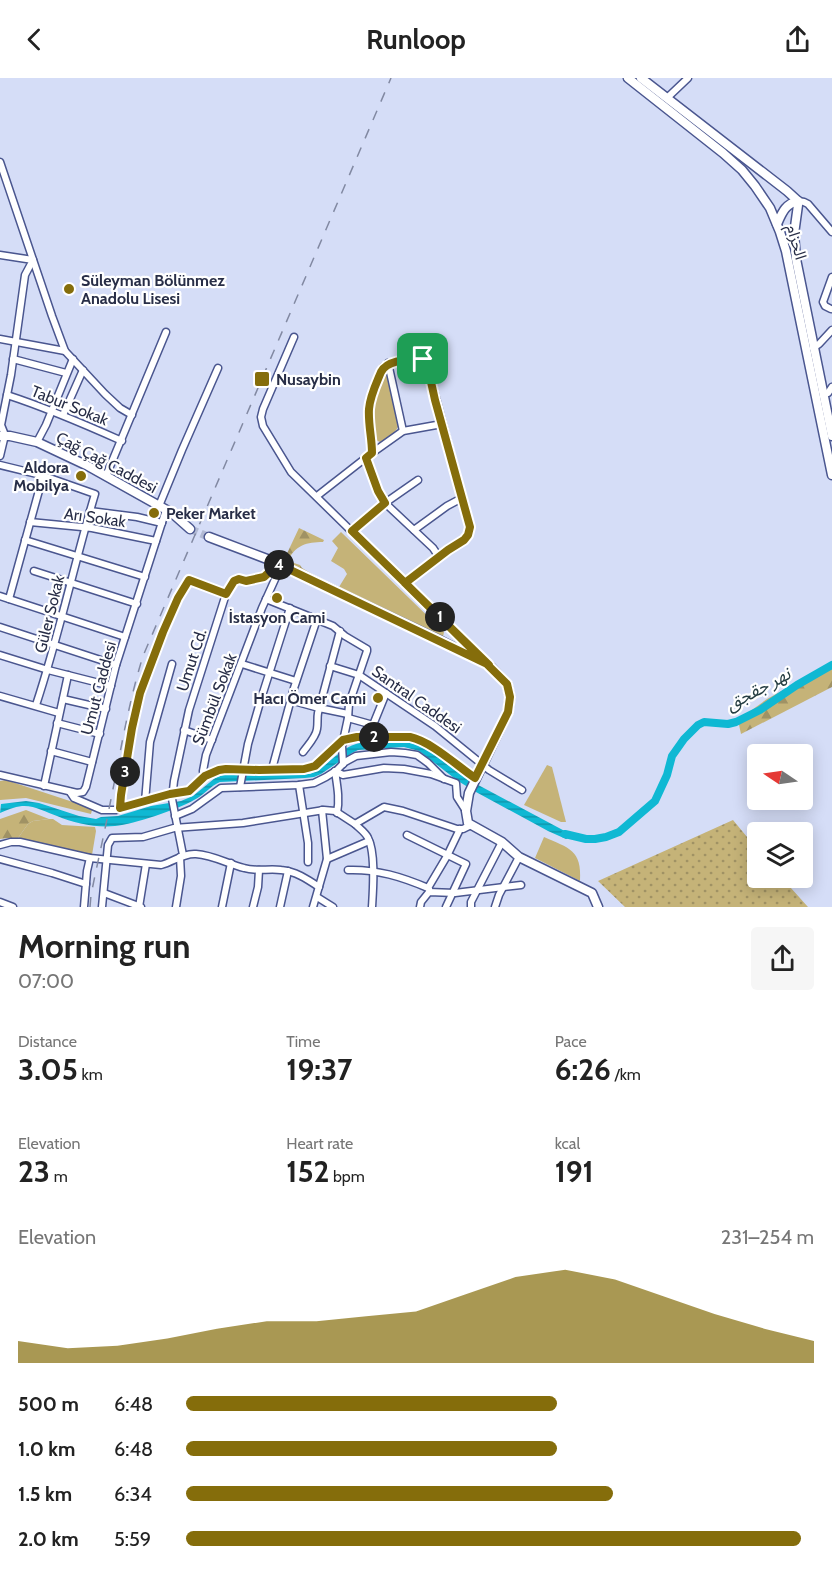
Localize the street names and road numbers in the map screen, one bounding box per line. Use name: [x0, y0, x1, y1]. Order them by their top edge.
street label: الحزام: [780, 222, 811, 263]
street label: Tabur Sokak: [29, 381, 112, 430]
street label: Çağ Çağ Caddesi: [53, 428, 161, 497]
street label: Arı Sokak: [63, 504, 128, 531]
street label: Güler Sokak: [31, 572, 69, 655]
street label: Umut Cd.: [172, 627, 210, 694]
street label: Umut Caddesi: [77, 639, 120, 737]
street label: Sümbül Sokak: [188, 650, 241, 748]
street label: Santral Caddesi: [368, 662, 465, 737]

